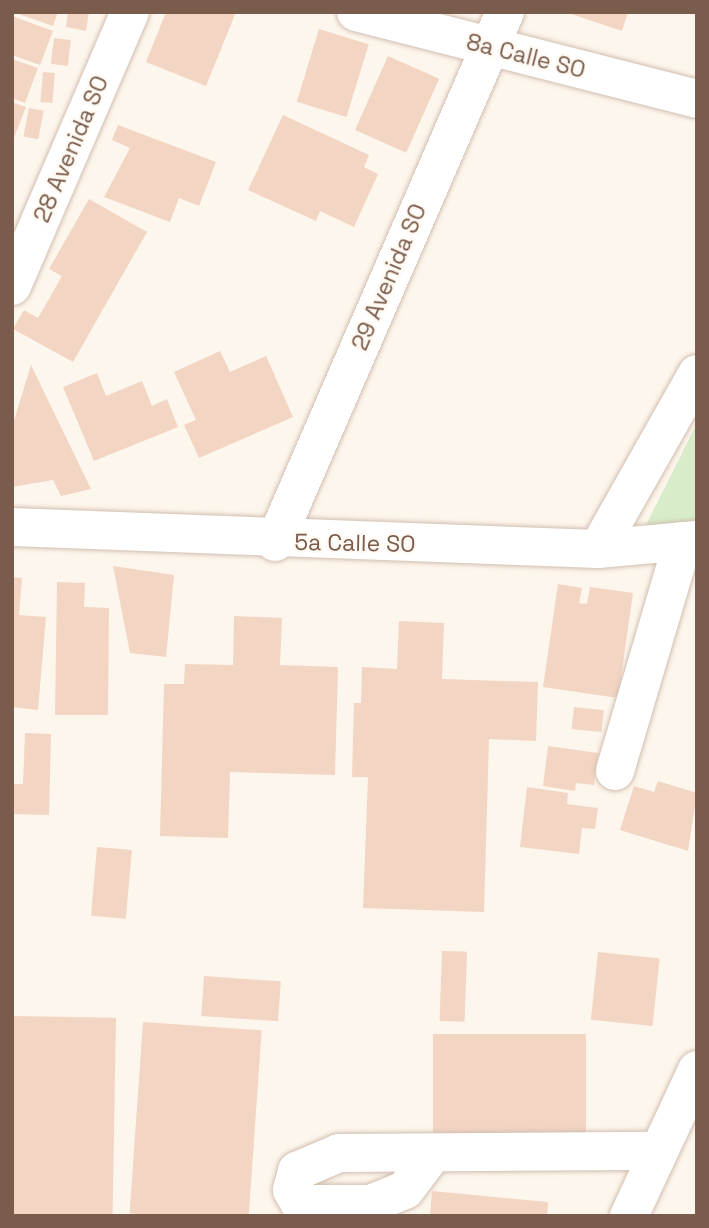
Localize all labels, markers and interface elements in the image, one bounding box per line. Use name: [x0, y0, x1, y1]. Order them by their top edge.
street label: 8a Calle SO: [464, 28, 588, 84]
street label: 28 Avenida SO: [28, 71, 114, 227]
street label: 29 Avenida SO: [346, 200, 432, 354]
street label: 5a Calle SO: [294, 528, 416, 558]

